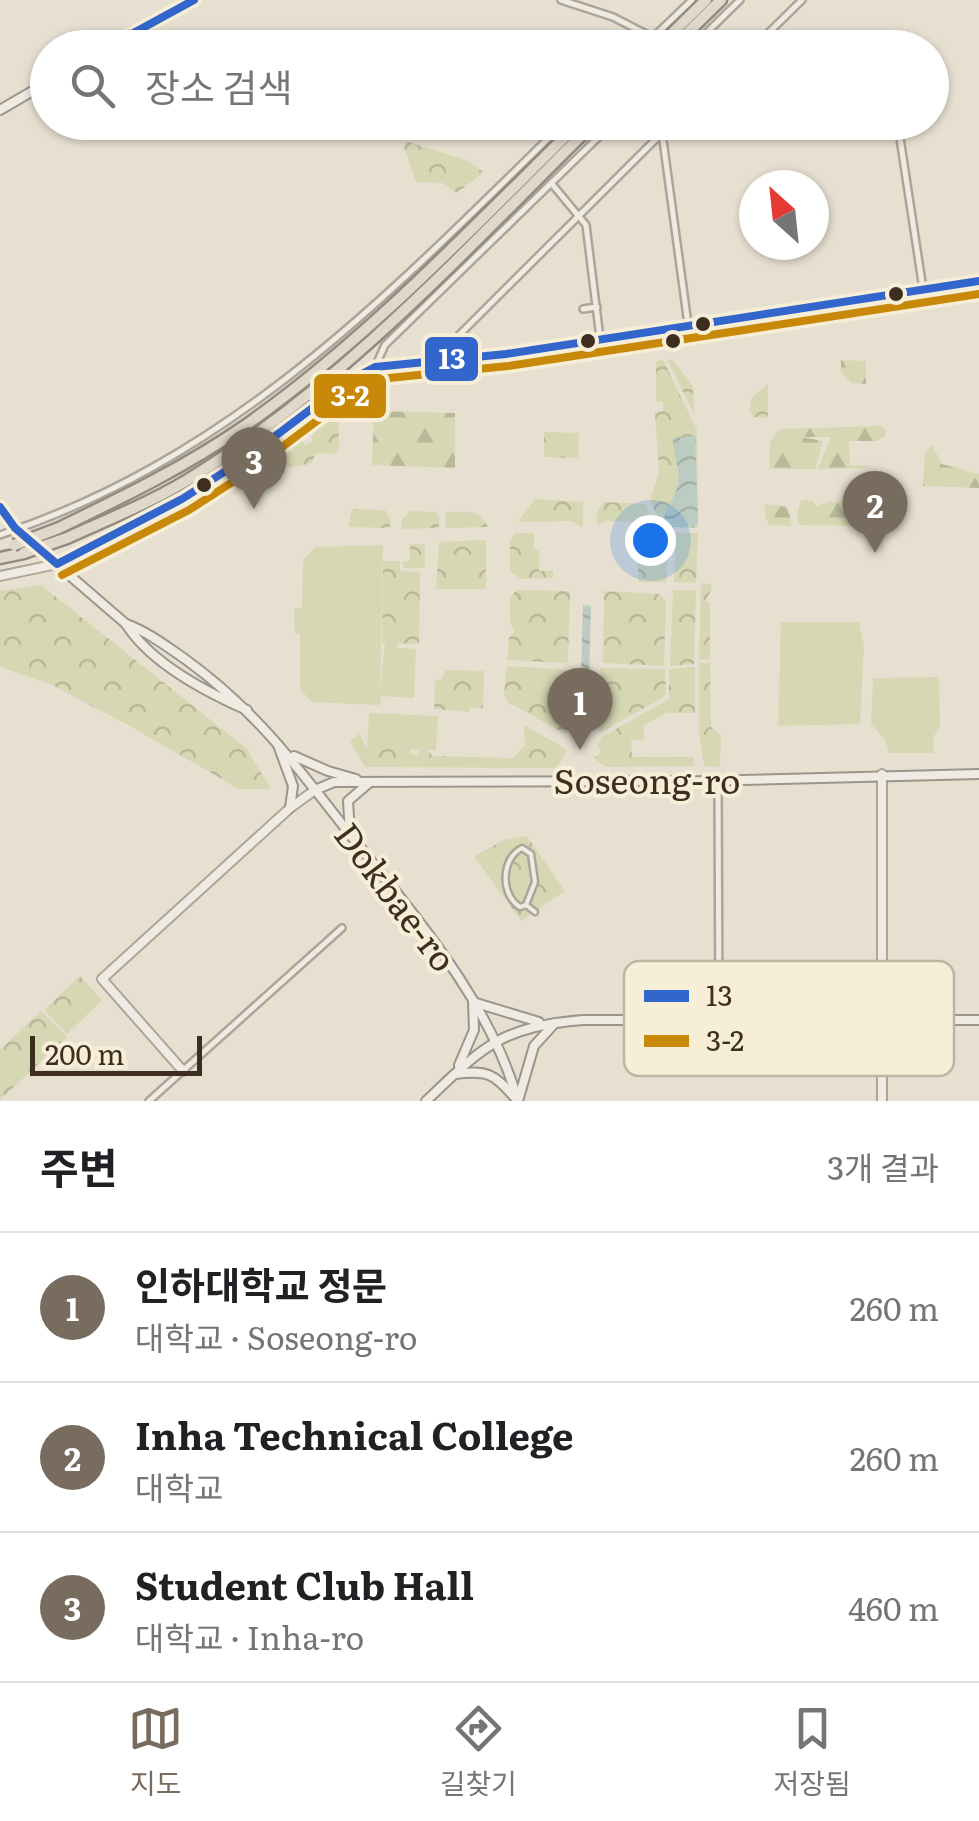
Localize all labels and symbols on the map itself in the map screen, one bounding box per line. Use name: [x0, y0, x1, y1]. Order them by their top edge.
north arrow: [739, 170, 829, 260]
unlabelled marker: [886, 284, 906, 304]
unlabelled marker: [693, 314, 713, 334]
unlabelled marker: [578, 331, 598, 351]
unlabelled marker: [663, 331, 683, 351]
line badge: 13: [423, 335, 480, 383]
text: 13: [438, 336, 466, 378]
line badge: 3-2: [312, 372, 388, 420]
text: 3-2: [330, 373, 370, 415]
pin: 3: [222, 426, 286, 509]
pin: 2: [842, 470, 908, 553]
unlabelled marker: [194, 475, 214, 495]
your location: [625, 515, 676, 566]
pin: 1: [548, 668, 612, 750]
street label: Soseong-ro: [554, 753, 740, 805]
street label: Dokbae-ro: [324, 810, 470, 982]
legend: [624, 961, 954, 1076]
text: 13: [706, 973, 733, 1015]
text: 3-2: [706, 1018, 744, 1060]
scale bar: [30, 1031, 202, 1076]

